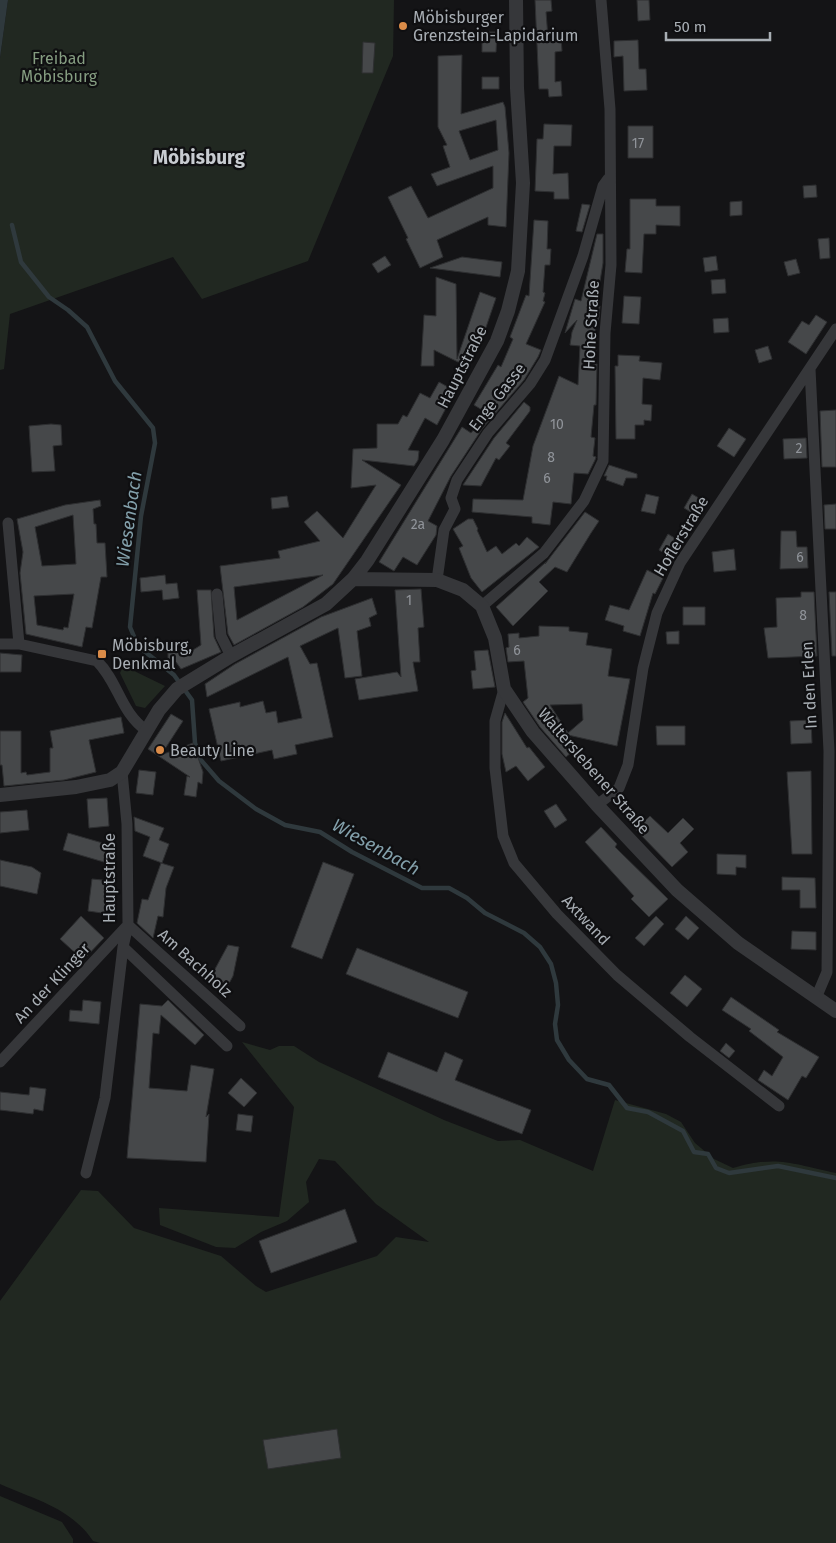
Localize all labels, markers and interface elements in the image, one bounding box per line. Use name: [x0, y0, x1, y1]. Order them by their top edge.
place label: Möbisburger Grenzstein-Lapidarium: [413, 8, 578, 45]
scale bar: [666, 10, 770, 42]
text: 50 m: [674, 18, 707, 36]
marker: Möbisburger Grenzstein-Lapidarium: [397, 20, 409, 32]
park label: Freibad Möbisburg: [21, 49, 98, 86]
house number: 17: [632, 135, 644, 152]
district label: Möbisburg: [153, 146, 246, 169]
street label: Hohe Straße: [579, 280, 603, 370]
street label: Hauptstraße: [433, 323, 491, 411]
street label: Enge Gasse: [465, 359, 529, 435]
house number: 10: [550, 416, 564, 433]
house number: 2: [796, 440, 803, 457]
house number: 8: [547, 449, 555, 466]
water label: Wiesenbach: [111, 470, 147, 568]
house number: 6: [543, 470, 551, 487]
street label: Hoflerstraße: [650, 493, 712, 579]
house number: 2a: [411, 516, 425, 533]
house number: 6: [796, 549, 804, 566]
house number: 1: [406, 592, 412, 609]
house number: 8: [799, 607, 807, 624]
place label: Möbisburg, Denkmal: [112, 636, 192, 673]
street label: In den Erlen: [797, 641, 821, 729]
house number: 6: [513, 642, 521, 659]
marker: Möbisburg, Denkmal: [96, 648, 108, 660]
street label: Walterslebener Straße: [534, 704, 654, 838]
place label: Beauty Line: [170, 741, 255, 760]
marker: Beauty Line: [154, 744, 166, 756]
water label: Wiesenbach: [328, 814, 424, 880]
street label: Hauptstraße: [100, 833, 119, 923]
street label: Axtwand: [558, 891, 614, 949]
street label: Am Bachholz: [154, 925, 236, 1001]
street label: An der Klinger: [10, 938, 94, 1027]

